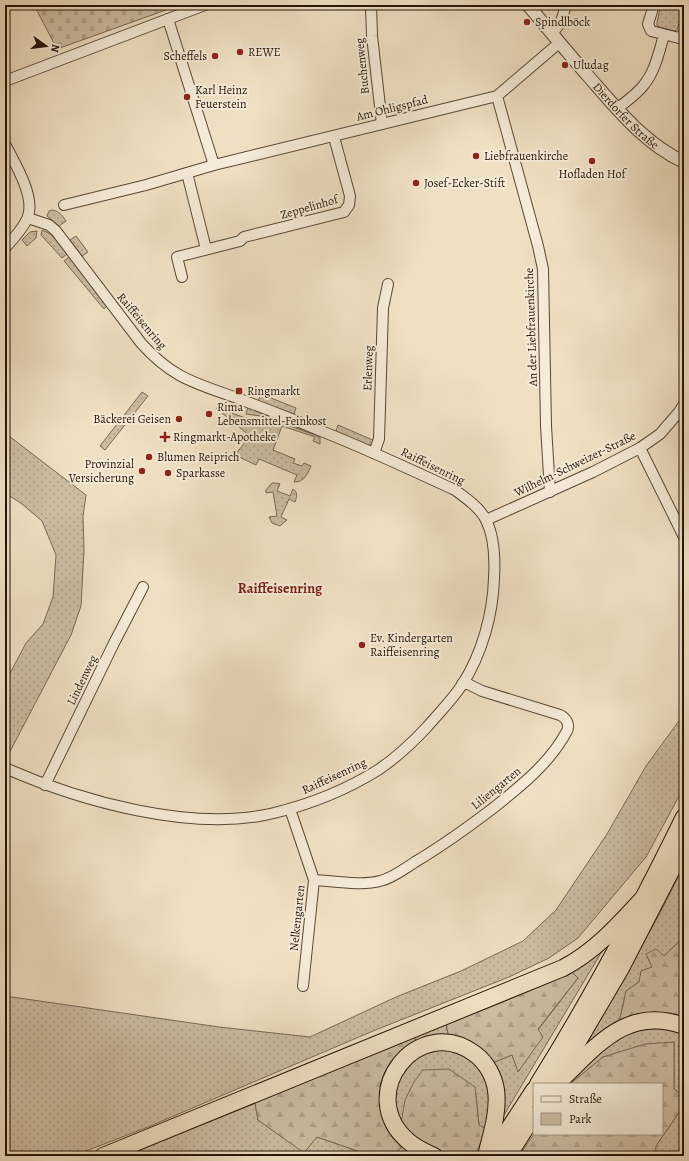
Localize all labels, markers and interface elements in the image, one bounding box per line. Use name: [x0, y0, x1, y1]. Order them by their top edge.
place label: Spindlböck: [535, 14, 590, 30]
marker: Spindlböck: [522, 17, 532, 27]
north arrow: [26, 26, 66, 66]
street label: Buchenweg: [351, 37, 373, 95]
text: N: [47, 43, 63, 54]
place label: REWE: [248, 44, 281, 60]
marker: REWE: [235, 47, 245, 57]
place label: Scheffels: [164, 48, 207, 64]
marker: Scheffels: [210, 51, 220, 61]
place label: Uludag: [573, 57, 609, 73]
marker: Uludag: [560, 60, 570, 70]
street label: Dierdorfer Straße: [589, 79, 662, 153]
place label: Karl Heinz Feuerstein: [195, 82, 248, 112]
street label: Am Ohligspfad: [354, 91, 430, 125]
marker: Karl Heinz Feuerstein: [182, 92, 192, 102]
place label: Liebfrauenkirche: [484, 148, 568, 164]
marker: Liebfrauenkirche: [471, 151, 481, 161]
marker: Hofladen Hof: [587, 156, 597, 166]
place label: Hofladen Hof: [559, 166, 627, 182]
place label: Josef-Ecker-Stift: [424, 175, 505, 191]
marker: Josef-Ecker-Stift: [411, 178, 421, 188]
street label: Zeppelinhof: [278, 191, 342, 223]
street label: An der Liebfrauenkirche: [521, 267, 541, 388]
street label: Raiffeisenring: [114, 289, 170, 353]
street label: Erlenweg: [359, 345, 377, 391]
place label: Ringmarkt: [247, 383, 300, 399]
marker: Ringmarkt: [234, 386, 244, 396]
place label: Rima Lebensmittel-Feinkost: [217, 399, 327, 429]
marker: Rima Lebensmittel-Feinkost: [204, 409, 214, 419]
place label: Bäckerei Geisen: [93, 411, 171, 427]
marker: Bäckerei Geisen: [174, 414, 184, 424]
street label: Wilhelm-Schweizer-Straße: [511, 428, 638, 501]
place label: Ringmarkt-Apotheke: [173, 429, 276, 445]
marker: Ringmarkt-Apotheke: [160, 432, 170, 442]
street label: Raiffeisenring: [398, 444, 468, 488]
place label: Blumen Reiprich: [157, 449, 240, 465]
marker: Blumen Reiprich: [144, 452, 154, 462]
place label: Provinzial Versicherung: [68, 456, 134, 486]
place label: Sparkasse: [176, 465, 225, 481]
marker: Provinzial Versicherung: [137, 466, 147, 476]
marker: Sparkasse: [163, 468, 173, 478]
district label: Raiffeisenring: [238, 579, 323, 598]
place label: Ev. Kindergarten Raiffeisenring: [370, 630, 453, 660]
marker: Ev. Kindergarten Raiffeisenring: [357, 640, 367, 650]
street label: Lindenweg: [63, 652, 101, 708]
street label: Raiffeisenring: [299, 754, 369, 798]
street label: Liliengarten: [468, 763, 525, 813]
street label: Nelkengarten: [286, 884, 308, 952]
legend: [533, 1083, 663, 1135]
text: Straße: [569, 1091, 602, 1107]
text: Park: [569, 1111, 592, 1127]

